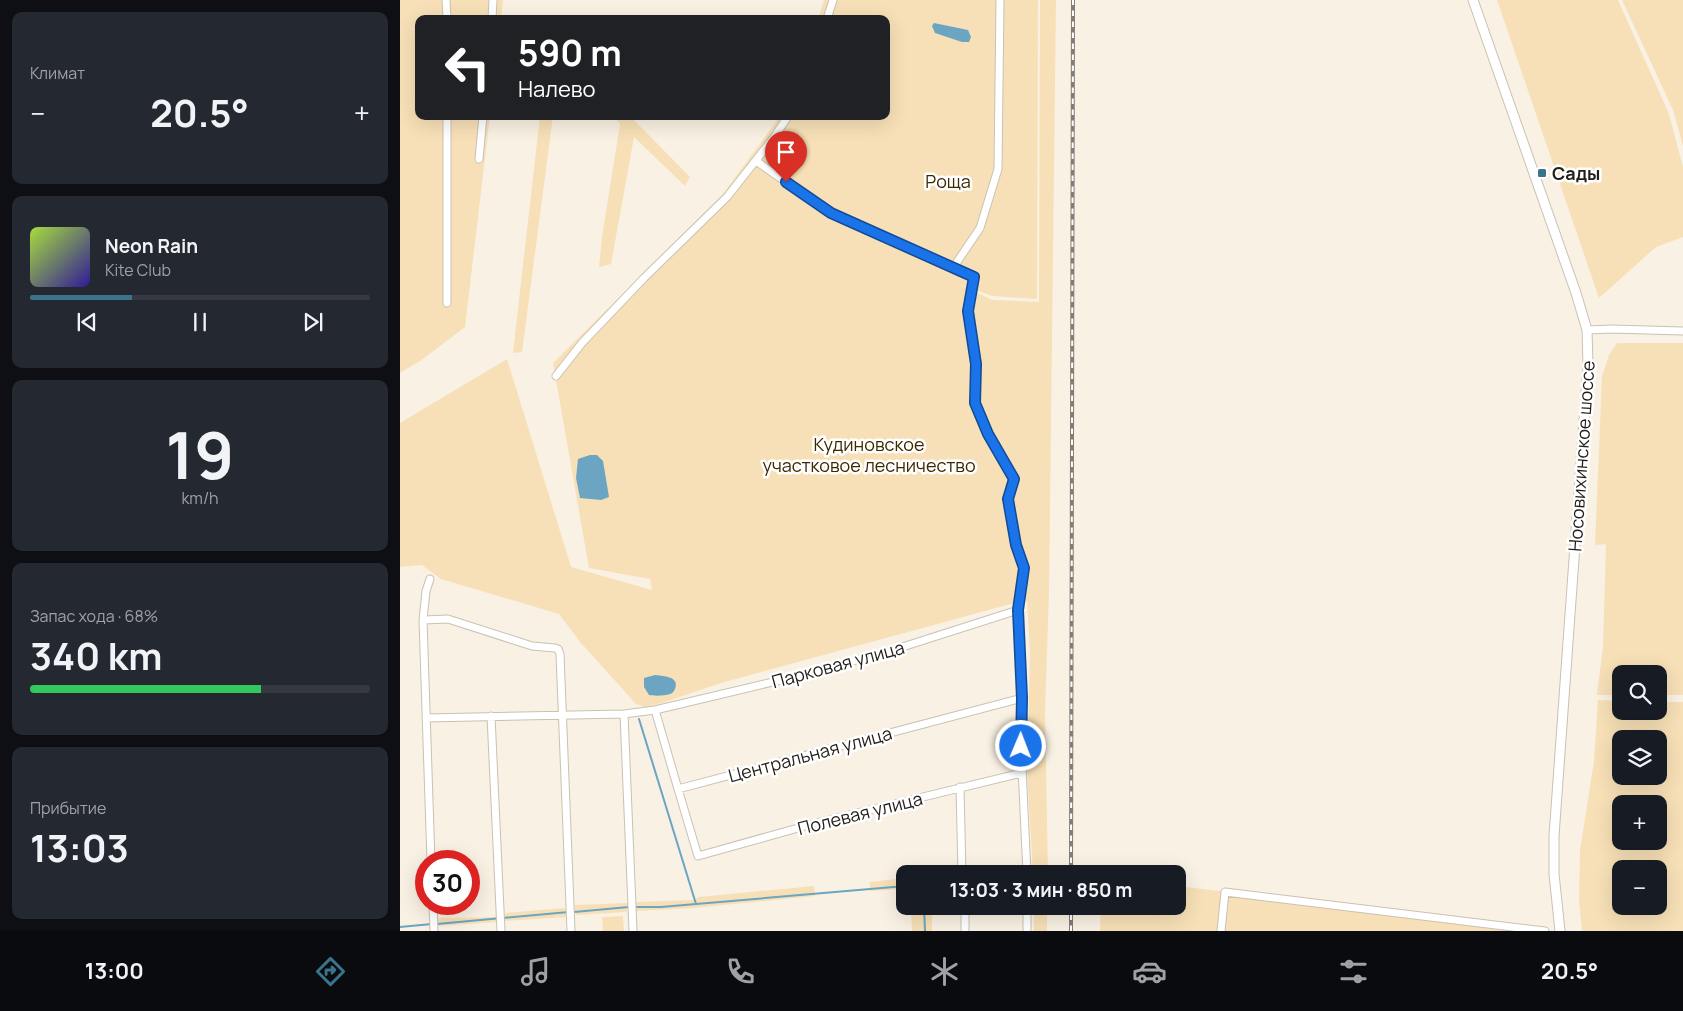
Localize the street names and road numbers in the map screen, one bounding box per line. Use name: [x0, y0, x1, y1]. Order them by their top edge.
street label: Носовихинское шоссе: [1562, 360, 1600, 552]
street label: Парковая улица: [769, 635, 907, 693]
street label: Центральная улица: [725, 721, 895, 787]
street label: Полевая улица: [795, 786, 925, 840]

